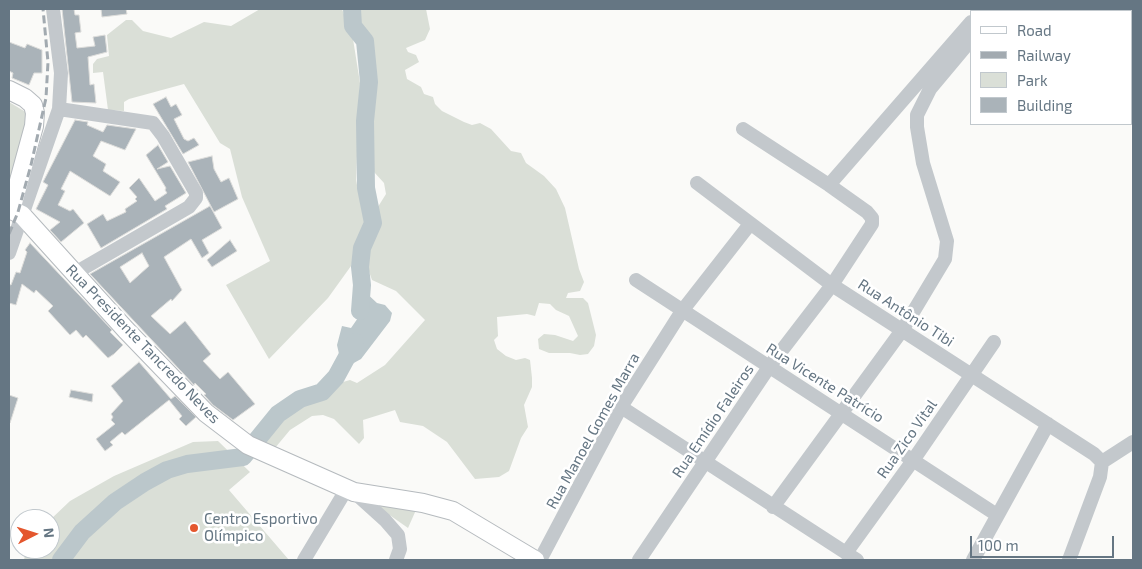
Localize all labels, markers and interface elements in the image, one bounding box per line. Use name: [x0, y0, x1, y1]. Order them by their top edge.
legend: [970, 10, 1132, 125]
text: Road: [1017, 21, 1052, 39]
text: Railway: [1017, 46, 1071, 64]
text: Park: [1017, 71, 1048, 89]
text: Building: [1017, 96, 1072, 114]
street label: Rua Presidente Tancredo Neves: [62, 261, 224, 427]
street label: Rua Antônio Tibi: [855, 275, 957, 351]
street label: Rua Vicente Patrício: [763, 339, 887, 427]
street label: Rua Manoel Gomes Marra: [543, 350, 643, 512]
street label: Rua Emídio Faleiros: [668, 361, 758, 481]
street label: Rua Zico Vital: [873, 396, 941, 482]
north arrow: [10, 509, 60, 559]
place label: Centro Esportivo Olímpico: [204, 510, 318, 545]
marker: Centro Esportivo Olímpico: [188, 522, 200, 534]
scale bar: [972, 526, 1116, 558]
text: N: [41, 527, 58, 539]
text: 100 m: [978, 536, 1019, 554]

